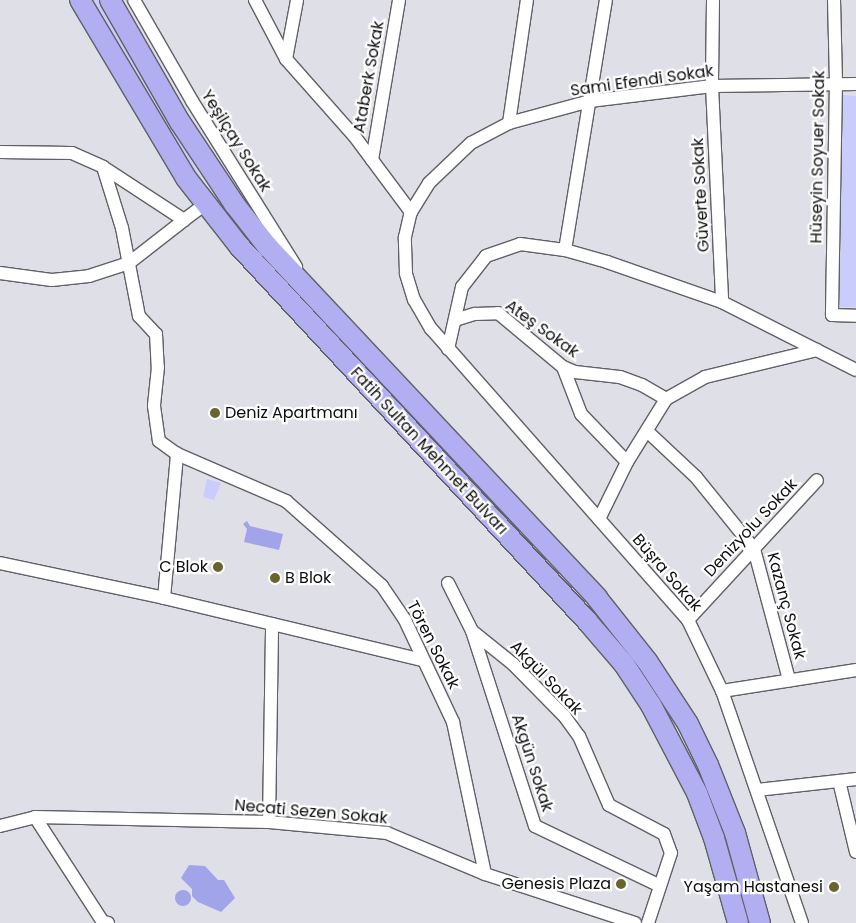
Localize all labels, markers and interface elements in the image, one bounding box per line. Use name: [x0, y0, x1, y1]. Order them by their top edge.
street label: Ataberk Sokak: [350, 19, 388, 135]
street label: Sami Efendi Sokak: [569, 61, 715, 101]
street label: Hüseyin Soyuer Sokak: [807, 70, 829, 244]
street label: Yeşilçay Sokak: [197, 87, 275, 195]
street label: Güverte Sokak: [688, 137, 714, 253]
street label: Ateş Sokak: [502, 296, 582, 362]
street label: Fatih Sultan Mehmet Bulvarı: [346, 363, 512, 539]
place label: Deniz Apartmanı: [225, 403, 358, 423]
marker: Deniz Apartmanı: [209, 407, 221, 419]
street label: Denizyolu Sokak: [701, 475, 801, 581]
street label: Büşra Sokak: [628, 530, 706, 616]
street label: Kazanç Sokak: [763, 551, 809, 661]
place label: C Blok: [159, 557, 208, 577]
marker: C Blok: [212, 561, 224, 573]
place label: B Blok: [285, 568, 331, 588]
marker: B Blok: [269, 572, 281, 584]
street label: Tören Sokak: [403, 598, 463, 692]
street label: Akgül Sokak: [506, 637, 586, 719]
street label: Akgün Sokak: [507, 712, 557, 814]
street label: Necati Sezen Sokak: [234, 796, 388, 828]
place label: Genesis Plaza: [501, 874, 611, 894]
place label: Yaşam Hastanesi: [684, 877, 823, 897]
marker: Genesis Plaza: [615, 878, 627, 890]
marker: Yaşam Hastanesi: [827, 880, 841, 894]

